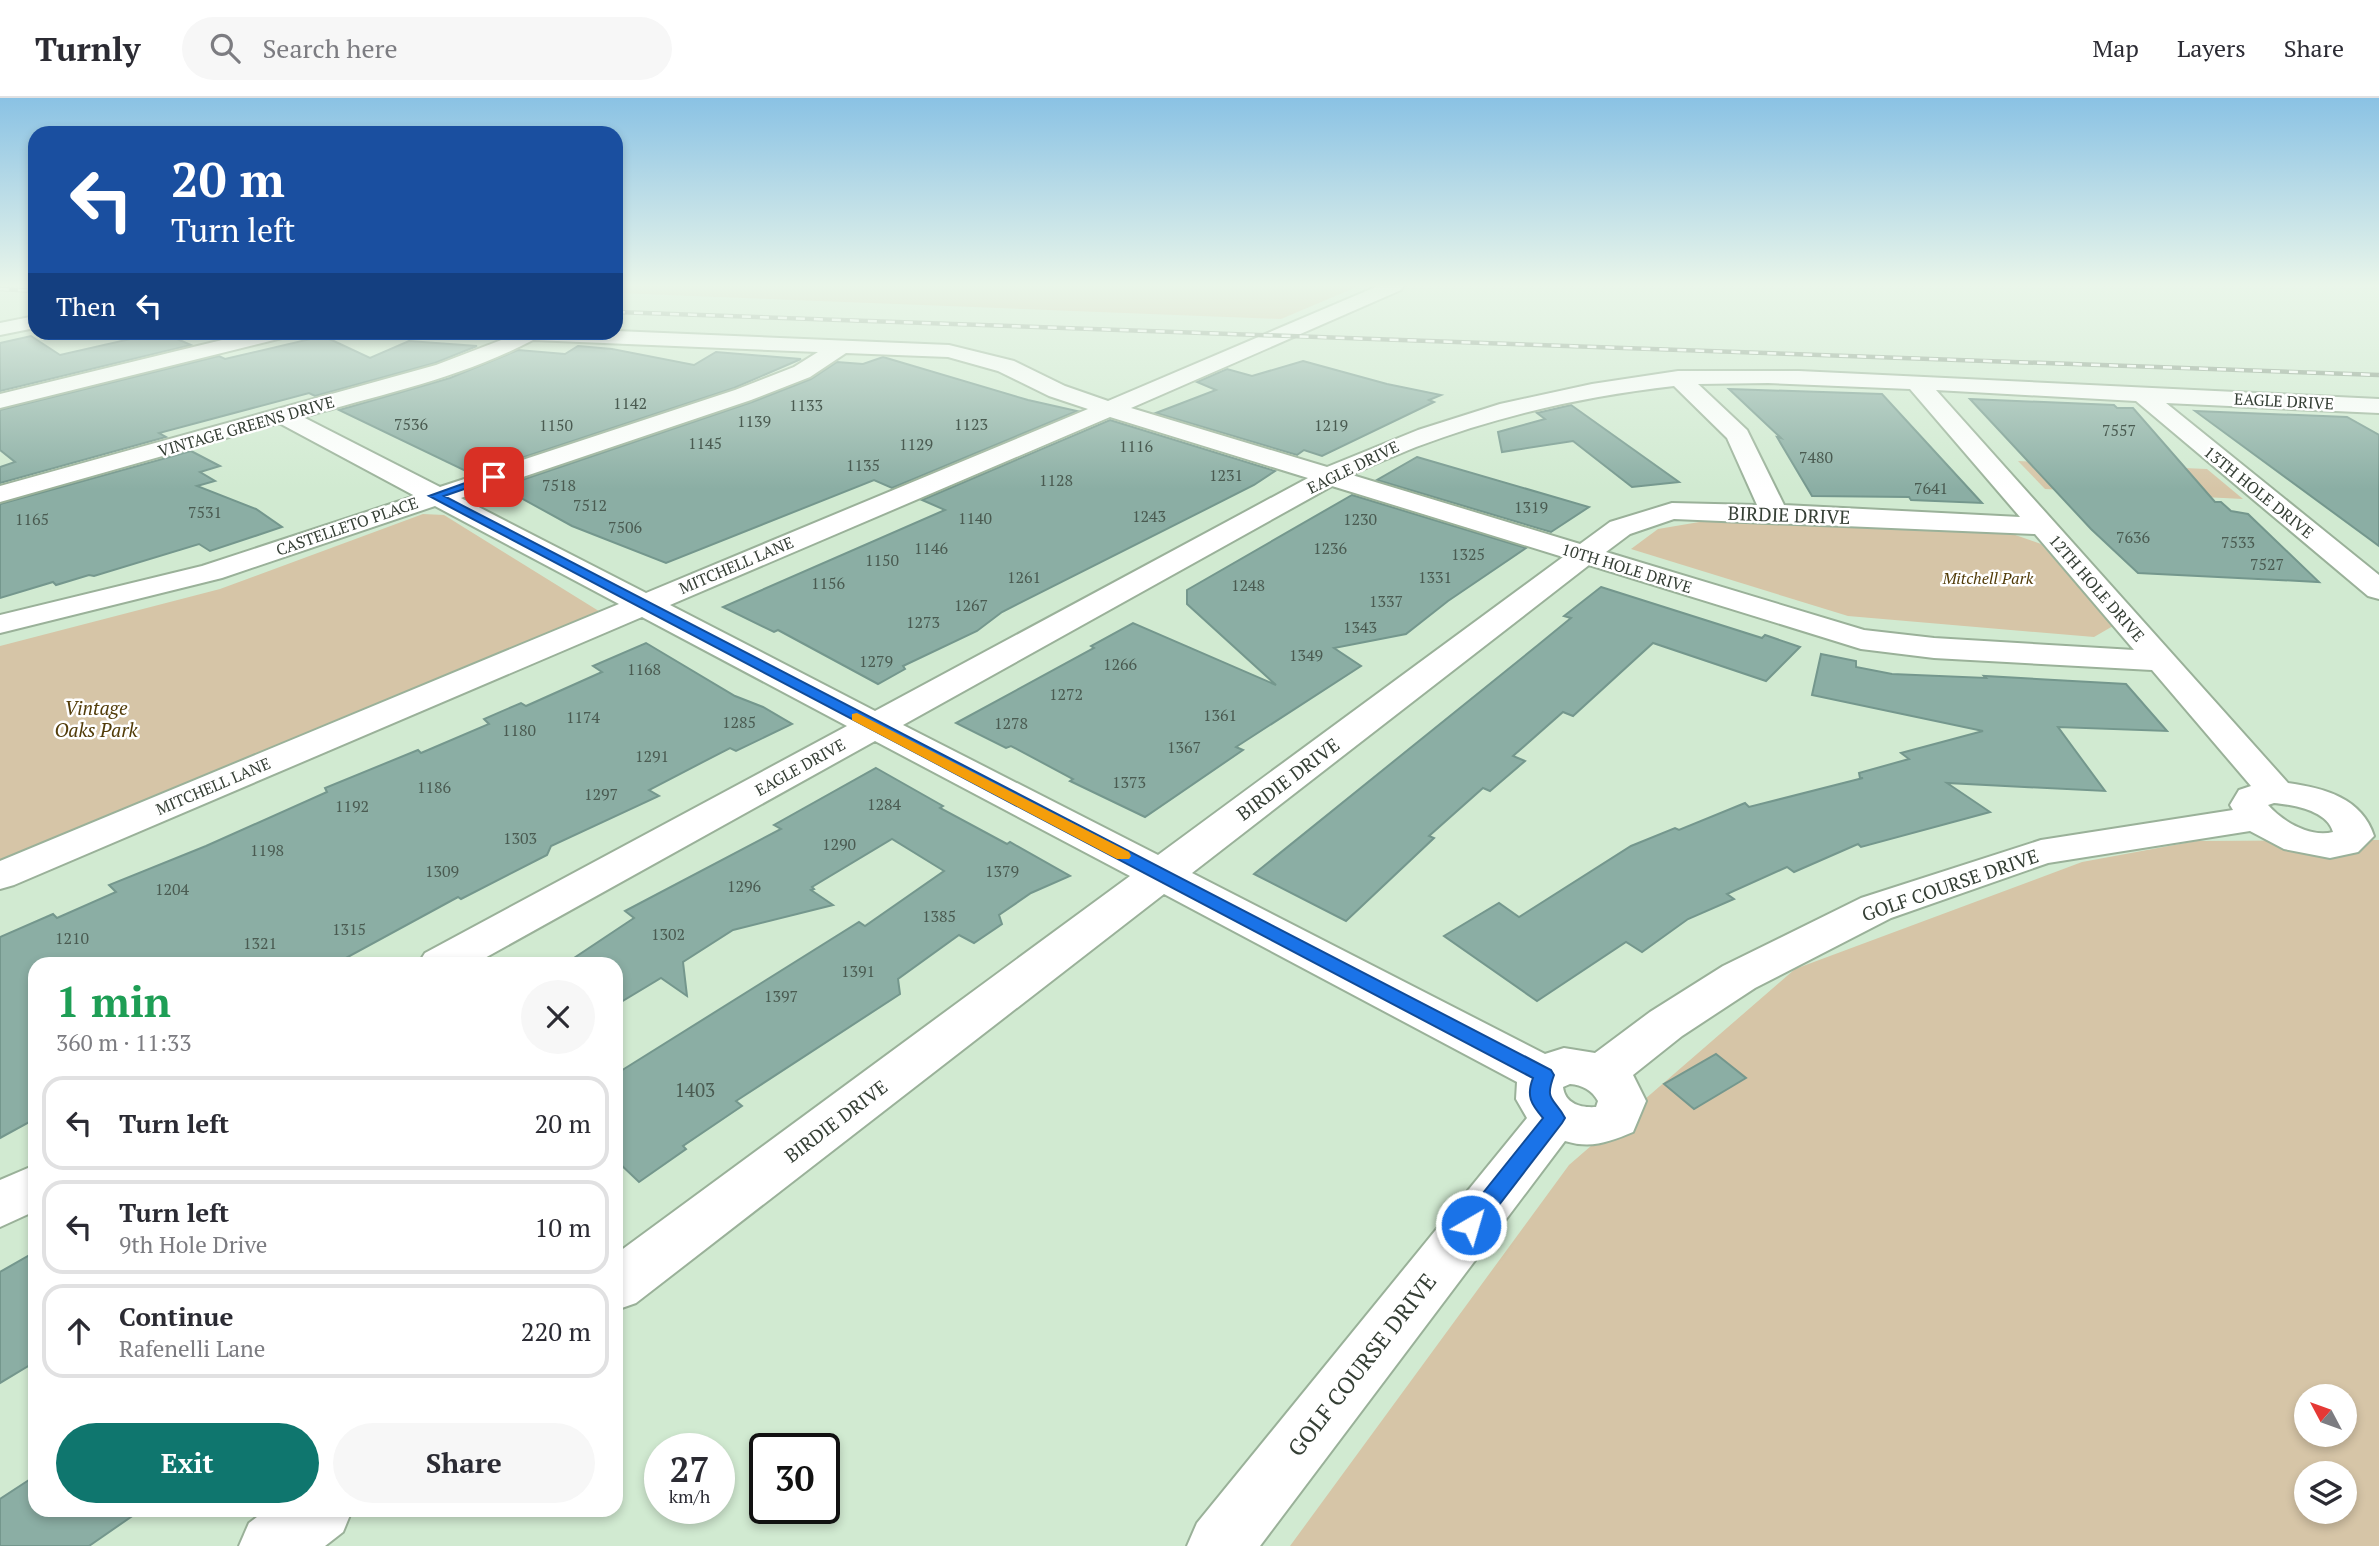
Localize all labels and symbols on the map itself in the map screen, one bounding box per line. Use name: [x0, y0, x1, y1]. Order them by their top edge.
street label: EAGLE DRIVE: [2234, 387, 2334, 415]
street label: VINTAGE GREENS DRIVE: [155, 390, 337, 462]
house number: 1142: [613, 392, 647, 414]
house number: 1133: [789, 394, 823, 416]
house number: 1139: [737, 410, 771, 432]
house number: 7536: [394, 413, 429, 435]
house number: 1123: [954, 413, 988, 435]
house number: 1150: [539, 414, 573, 436]
house number: 1219: [1314, 414, 1348, 436]
house number: 7557: [2102, 419, 2136, 441]
house number: 1145: [688, 432, 722, 454]
house number: 1129: [899, 433, 933, 455]
house number: 1116: [1119, 435, 1154, 457]
street label: EAGLE DRIVE: [1303, 435, 1403, 499]
street label: 13TH HOLE DRIVE: [2199, 441, 2319, 543]
house number: 7480: [1799, 446, 1833, 468]
pin: [464, 447, 524, 507]
house number: 1135: [846, 454, 880, 476]
house number: 1231: [1209, 464, 1243, 486]
house number: 1128: [1039, 469, 1073, 491]
house number: 7518: [542, 474, 576, 496]
house number: 7641: [1914, 477, 1948, 499]
street label: CASTELLETO PLACE: [273, 491, 421, 561]
house number: 7512: [573, 494, 607, 516]
house number: 1319: [1514, 496, 1548, 518]
street label: BIRDIE DRIVE: [1727, 500, 1851, 529]
house number: 7531: [188, 501, 222, 523]
house number: 1243: [1132, 505, 1166, 527]
house number: 1140: [958, 507, 992, 529]
house number: 1165: [15, 508, 49, 530]
house number: 1230: [1343, 508, 1377, 530]
house number: 7506: [608, 516, 643, 538]
house number: 7636: [2116, 526, 2151, 548]
street label: 12TH HOLE DRIVE: [2044, 530, 2150, 646]
street label: MITCHELL LANE: [675, 531, 797, 599]
house number: 7533: [2221, 531, 2255, 553]
house number: 1146: [914, 537, 949, 559]
house number: 1236: [1313, 537, 1348, 559]
street label: 10TH HOLE DRIVE: [1559, 538, 1695, 598]
house number: 1325: [1451, 543, 1485, 565]
house number: 1150: [865, 549, 899, 571]
house number: 7527: [2250, 553, 2284, 575]
house number: 1261: [1007, 566, 1041, 588]
house number: 1331: [1418, 566, 1452, 588]
park label: Mitchell Park: [1942, 567, 2034, 589]
house number: 1156: [811, 572, 846, 594]
house number: 1248: [1231, 574, 1265, 596]
house number: 1337: [1369, 590, 1403, 612]
house number: 1267: [954, 594, 988, 616]
house number: 1273: [906, 611, 940, 633]
house number: 1343: [1343, 616, 1377, 638]
house number: 1349: [1289, 644, 1323, 666]
house number: 1279: [859, 650, 893, 672]
house number: 1266: [1103, 653, 1138, 675]
house number: 1168: [627, 658, 661, 680]
house number: 1272: [1049, 683, 1083, 705]
park label: Vintage Oaks Park: [54, 695, 138, 742]
house number: 1361: [1203, 704, 1237, 726]
house number: 1174: [566, 706, 601, 728]
house number: 1285: [722, 711, 756, 733]
house number: 1278: [994, 712, 1028, 734]
house number: 1180: [502, 719, 536, 741]
street label: BIRDIE DRIVE: [1231, 732, 1344, 825]
street label: EAGLE DRIVE: [751, 733, 849, 801]
house number: 1367: [1167, 736, 1201, 758]
house number: 1291: [635, 745, 669, 767]
street label: MITCHELL LANE: [152, 752, 274, 820]
house number: 1373: [1112, 771, 1146, 793]
house number: 1186: [417, 776, 452, 798]
house number: 1297: [584, 783, 618, 805]
house number: 1284: [867, 793, 902, 815]
house number: 1192: [335, 795, 369, 817]
house number: 1303: [503, 827, 537, 849]
house number: 1290: [822, 833, 856, 855]
house number: 1198: [250, 839, 284, 861]
street label: GOLF COURSE DRIVE: [1858, 843, 2042, 927]
house number: 1309: [425, 860, 459, 882]
house number: 1379: [985, 860, 1019, 882]
house number: 1296: [727, 875, 762, 897]
house number: 1204: [155, 878, 190, 900]
house number: 1385: [922, 905, 956, 927]
house number: 1315: [332, 918, 366, 940]
house number: 1302: [651, 923, 685, 945]
house number: 1210: [55, 927, 89, 949]
house number: 1321: [243, 932, 277, 954]
house number: 1391: [841, 960, 875, 982]
house number: 1397: [764, 985, 798, 1007]
street label: BIRDIE DRIVE: [779, 1074, 892, 1167]
house number: 1403: [675, 1077, 715, 1102]
position arrow: [1434, 1188, 1508, 1262]
street label: GOLF COURSE DRIVE: [1280, 1267, 1443, 1463]
north arrow: [2294, 1384, 2357, 1447]
speed limit sign: 30: [749, 1433, 840, 1524]

